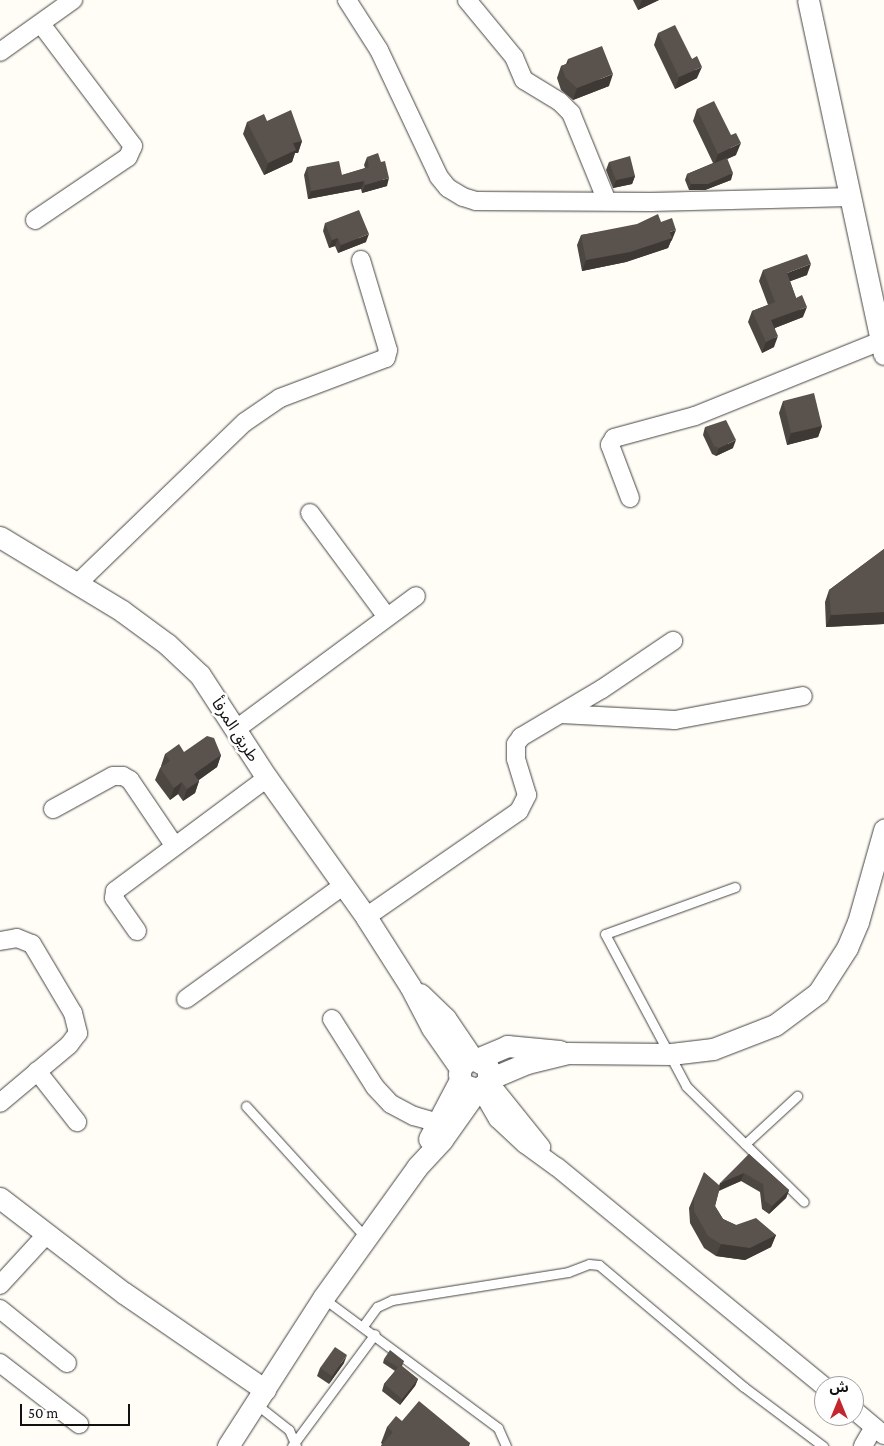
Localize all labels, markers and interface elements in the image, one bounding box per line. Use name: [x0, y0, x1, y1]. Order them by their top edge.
street label: طريق المرفأ: [207, 694, 263, 766]
north arrow: [814, 1376, 864, 1426]
text: ش: [829, 1379, 849, 1395]
scale bar: [22, 1394, 132, 1426]
text: 50 m: [28, 1405, 58, 1421]

